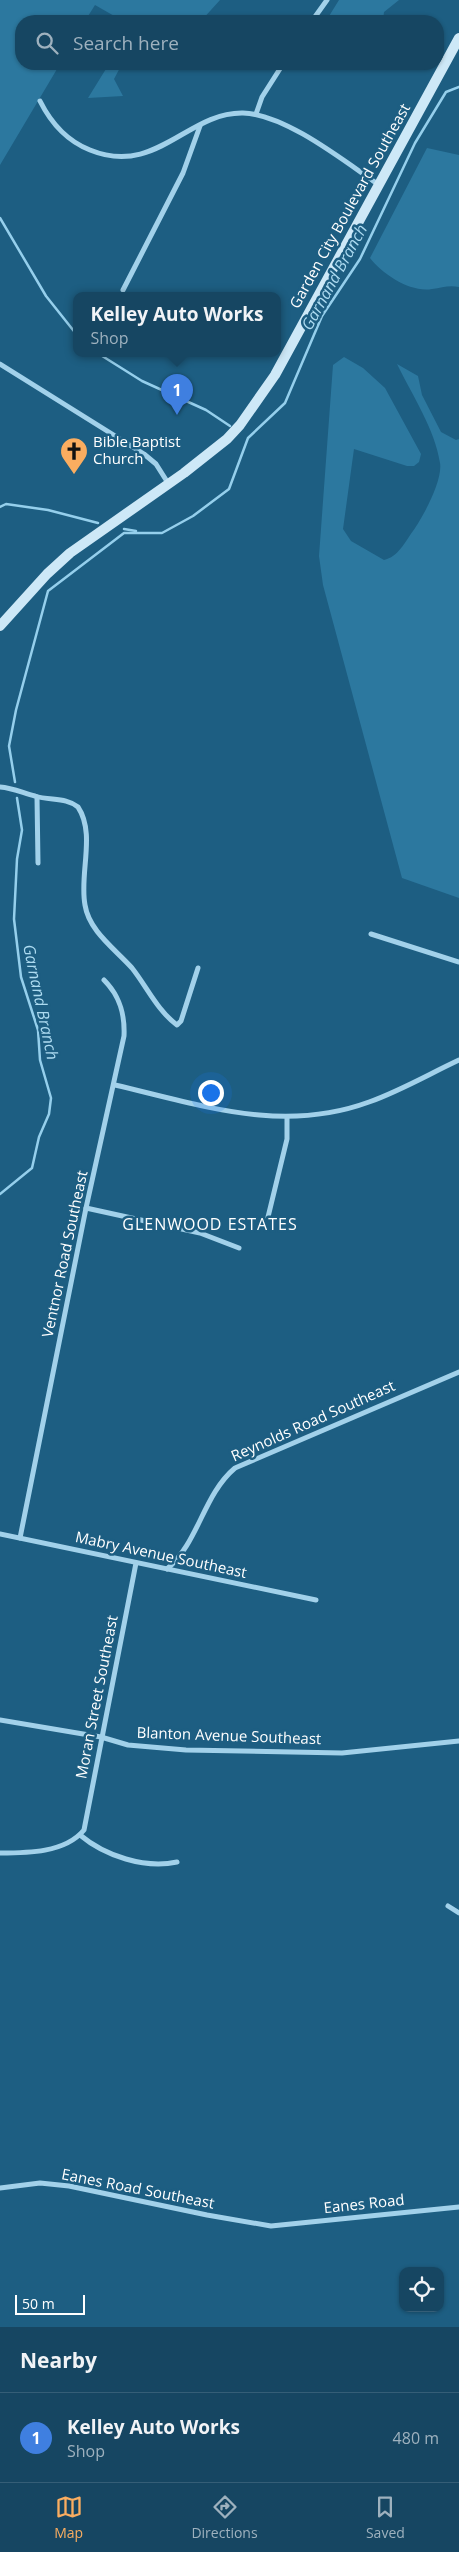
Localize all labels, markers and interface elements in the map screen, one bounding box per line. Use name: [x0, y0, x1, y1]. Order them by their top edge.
search box: [15, 15, 444, 70]
icon: search: [33, 29, 61, 57]
text: Search here: [73, 30, 179, 56]
street label: Garden City Boulevard Southeast: [284, 99, 414, 312]
water label: Garnand Branch: [296, 220, 372, 334]
popup: [73, 292, 281, 357]
text: Kelley Auto Works: [91, 301, 263, 327]
text: Shop: [91, 327, 129, 349]
pin: 1: [161, 374, 193, 415]
place label: Bible Baptist Church: [93, 431, 181, 468]
church icon: Bible Baptist Church: [59, 436, 89, 475]
water label: Garnand Branch: [18, 942, 64, 1062]
your location: [198, 1080, 224, 1106]
street label: Ventnor Road Southeast: [37, 1169, 91, 1339]
district label: GLENWOOD ESTATES: [122, 1213, 298, 1235]
street label: Reynolds Road Southeast: [228, 1375, 398, 1465]
street label: Mabry Avenue Southeast: [74, 1526, 249, 1582]
street label: Moran Street Southeast: [70, 1613, 122, 1780]
street label: Blanton Avenue Southeast: [136, 1722, 322, 1748]
street label: Eanes Road Southeast: [60, 2163, 216, 2213]
street label: Eanes Road: [323, 2189, 405, 2217]
map controls: [399, 2267, 444, 2312]
button: locate: [399, 2267, 444, 2312]
scale bar: [15, 2292, 85, 2315]
text: 50 m: [22, 2294, 55, 2313]
text: Nearby: [20, 2346, 97, 2374]
text: Kelley Auto Works: [67, 2414, 240, 2440]
text: 1: [31, 2427, 41, 2449]
text: 480 m: [393, 2427, 439, 2449]
text: Shop: [67, 2440, 105, 2462]
tab: Map: [54, 2493, 83, 2542]
tab: Directions: [191, 2493, 258, 2542]
tab: Saved: [366, 2493, 405, 2542]

